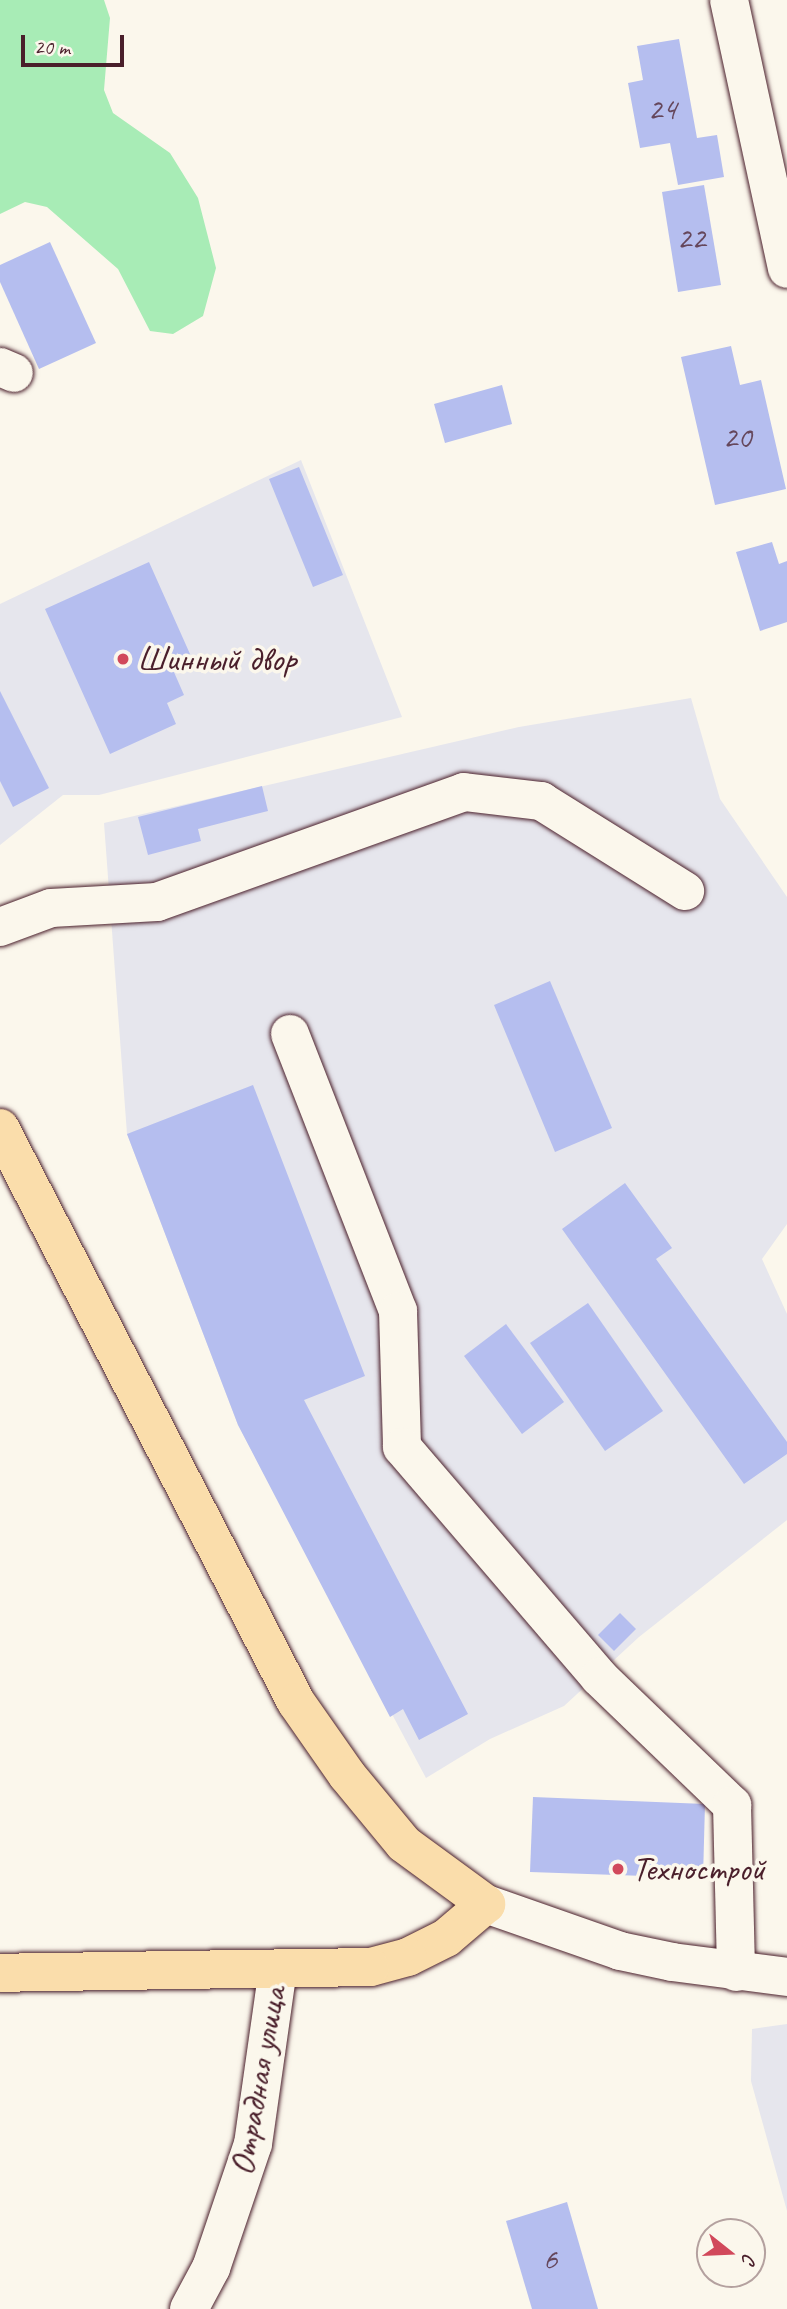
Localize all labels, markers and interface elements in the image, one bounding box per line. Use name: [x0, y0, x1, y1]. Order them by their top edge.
scale bar: [24, 21, 128, 65]
text: 20 m: [34, 34, 70, 60]
house number: 24: [648, 90, 676, 128]
house number: 22: [677, 219, 705, 257]
house number: 20: [723, 418, 751, 456]
place label: Шинный двор: [137, 638, 296, 680]
marker: Шинный двор: [115, 651, 131, 667]
place label: Технострой: [632, 1848, 765, 1890]
marker: Технострой: [610, 1861, 626, 1877]
street label: Отрадная улица: [221, 1983, 295, 2179]
north arrow: [696, 2218, 766, 2288]
house number: 6: [543, 2240, 557, 2278]
text: С: [736, 2251, 762, 2267]

